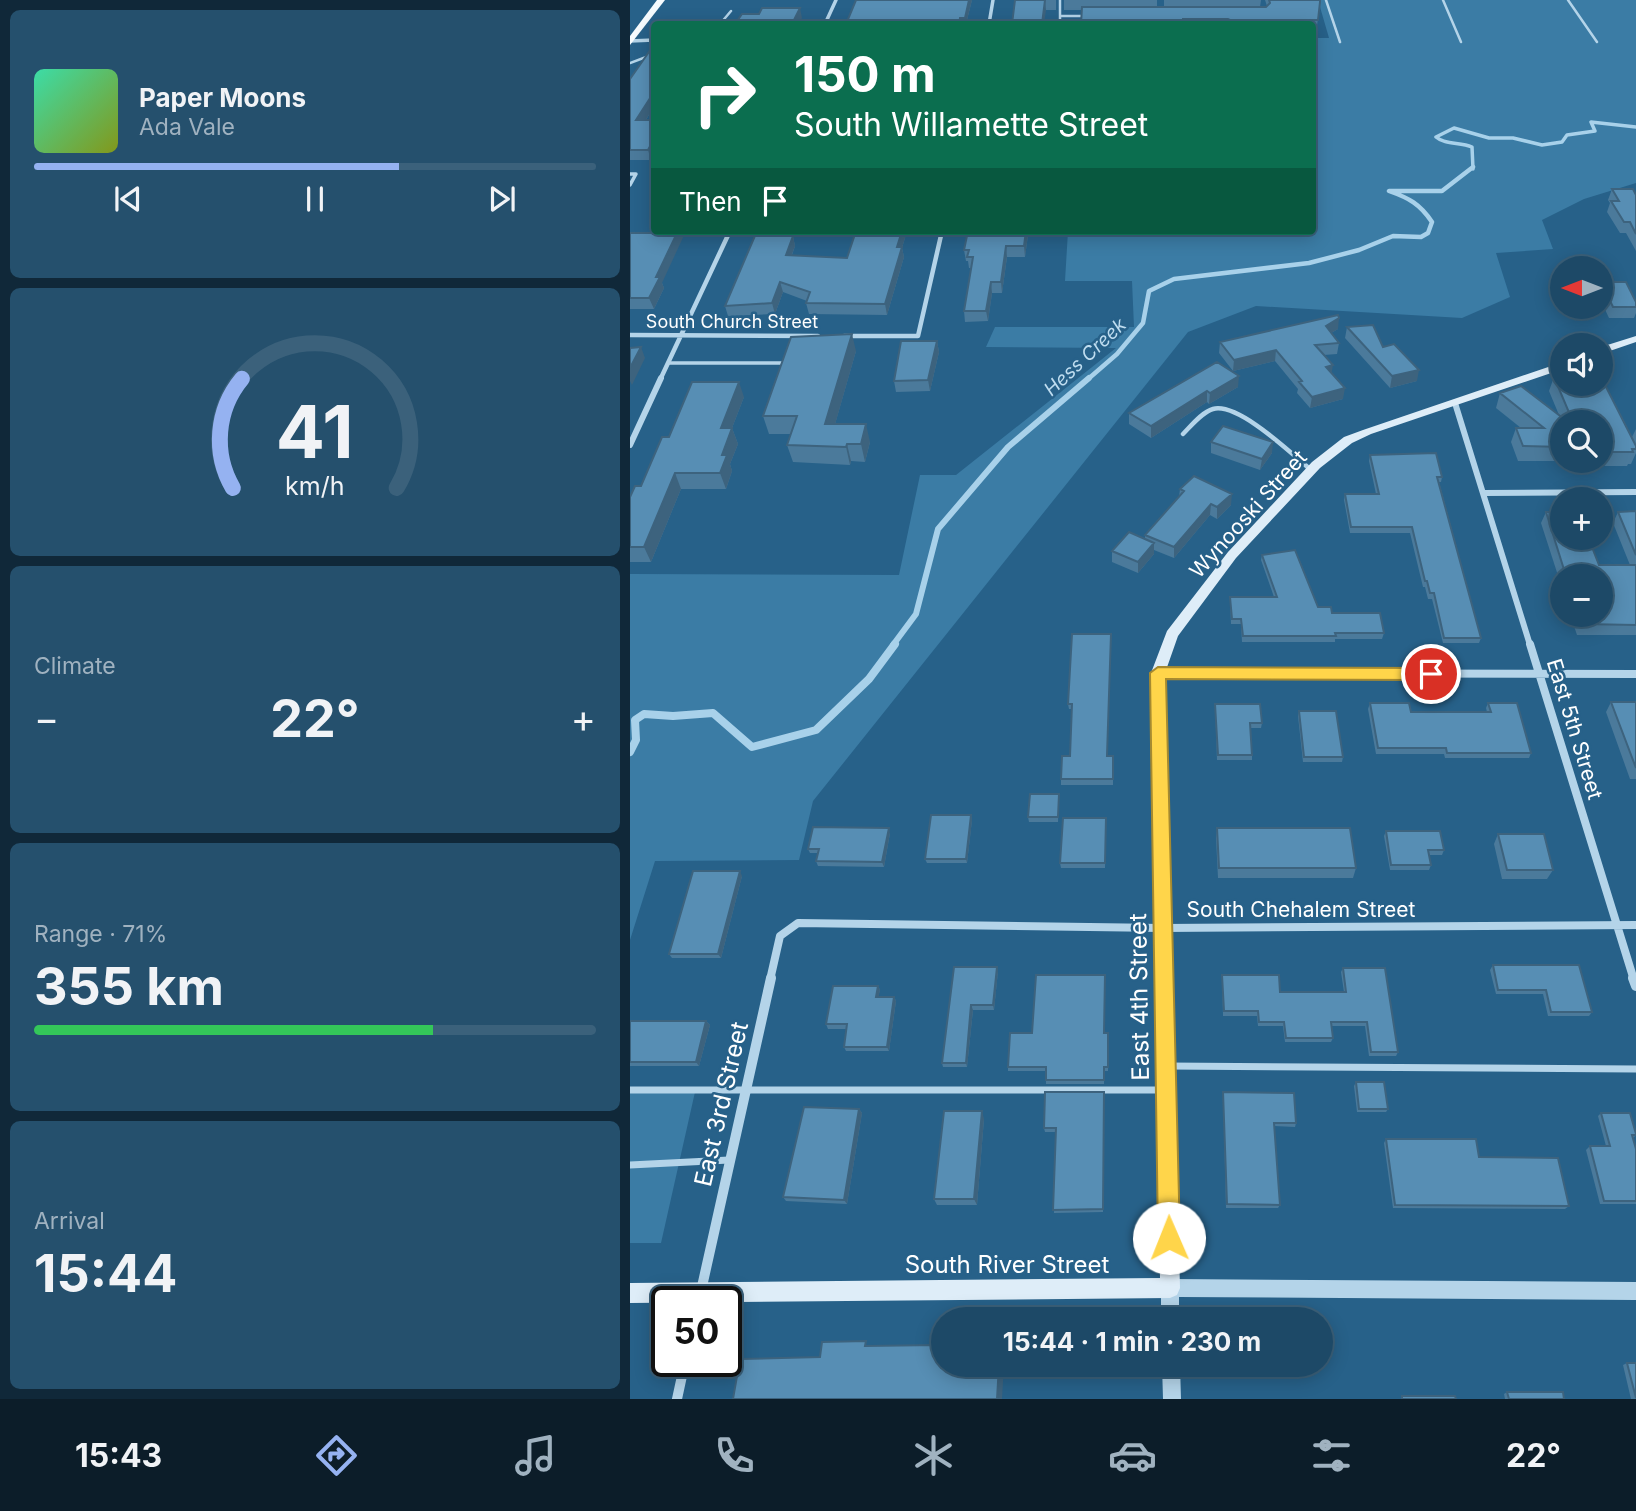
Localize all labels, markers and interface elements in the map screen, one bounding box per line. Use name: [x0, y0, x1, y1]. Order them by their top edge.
text: 150 m: [794, 45, 936, 104]
icon: right: [679, 49, 770, 140]
text: Paper Moons: [139, 82, 306, 113]
text: South Willamette Street: [794, 105, 1148, 144]
text: Ada Vale: [139, 113, 235, 141]
icon: previous: [109, 180, 147, 218]
icon: pause: [296, 180, 334, 218]
icon: next: [483, 180, 521, 218]
icon: arrive: [756, 182, 794, 220]
text: Then: [679, 186, 742, 217]
north arrow: [1550, 256, 1614, 318]
map controls: [1550, 256, 1613, 627]
street label: South Church Street: [646, 311, 818, 332]
water label: Hess Creek: [1039, 313, 1131, 401]
button: sound: [1550, 333, 1613, 396]
text: 41: [276, 387, 354, 476]
button: search: [1550, 410, 1613, 473]
street label: Wynooski Street: [1184, 445, 1312, 583]
text: km/h: [285, 470, 345, 500]
button: +: [1550, 487, 1613, 550]
button: −: [1550, 564, 1613, 627]
pin: [1401, 644, 1461, 704]
text: Climate: [34, 652, 116, 680]
icon: arrive: [1412, 655, 1450, 693]
street label: East 5th Street: [1542, 656, 1608, 802]
text: 22°: [270, 687, 360, 750]
text: −: [34, 695, 59, 741]
text: +: [571, 695, 596, 741]
street label: South Chehalem Street: [1187, 897, 1416, 922]
street label: East 4th Street: [1123, 913, 1155, 1081]
text: Range · 71%: [34, 920, 167, 948]
text: 355 km: [34, 955, 224, 1018]
street label: East 3rd Street: [688, 1019, 754, 1189]
position arrow: [1132, 1201, 1206, 1275]
text: Arrival: [34, 1207, 105, 1235]
text: 15:44: [34, 1242, 177, 1305]
street label: South River Street: [905, 1250, 1109, 1279]
speed limit sign: 50: [651, 1286, 742, 1377]
text: 15:44 · 1 min · 230 m: [1003, 1326, 1261, 1357]
icon: directions: [312, 1431, 361, 1480]
icon: music: [511, 1431, 560, 1480]
icon: phone: [710, 1431, 759, 1480]
icon: climate: [909, 1431, 958, 1480]
icon: car: [1108, 1431, 1157, 1480]
icon: filters: [1307, 1431, 1356, 1480]
text: 15:43: [75, 1436, 162, 1475]
text: 22°: [1506, 1436, 1561, 1475]

